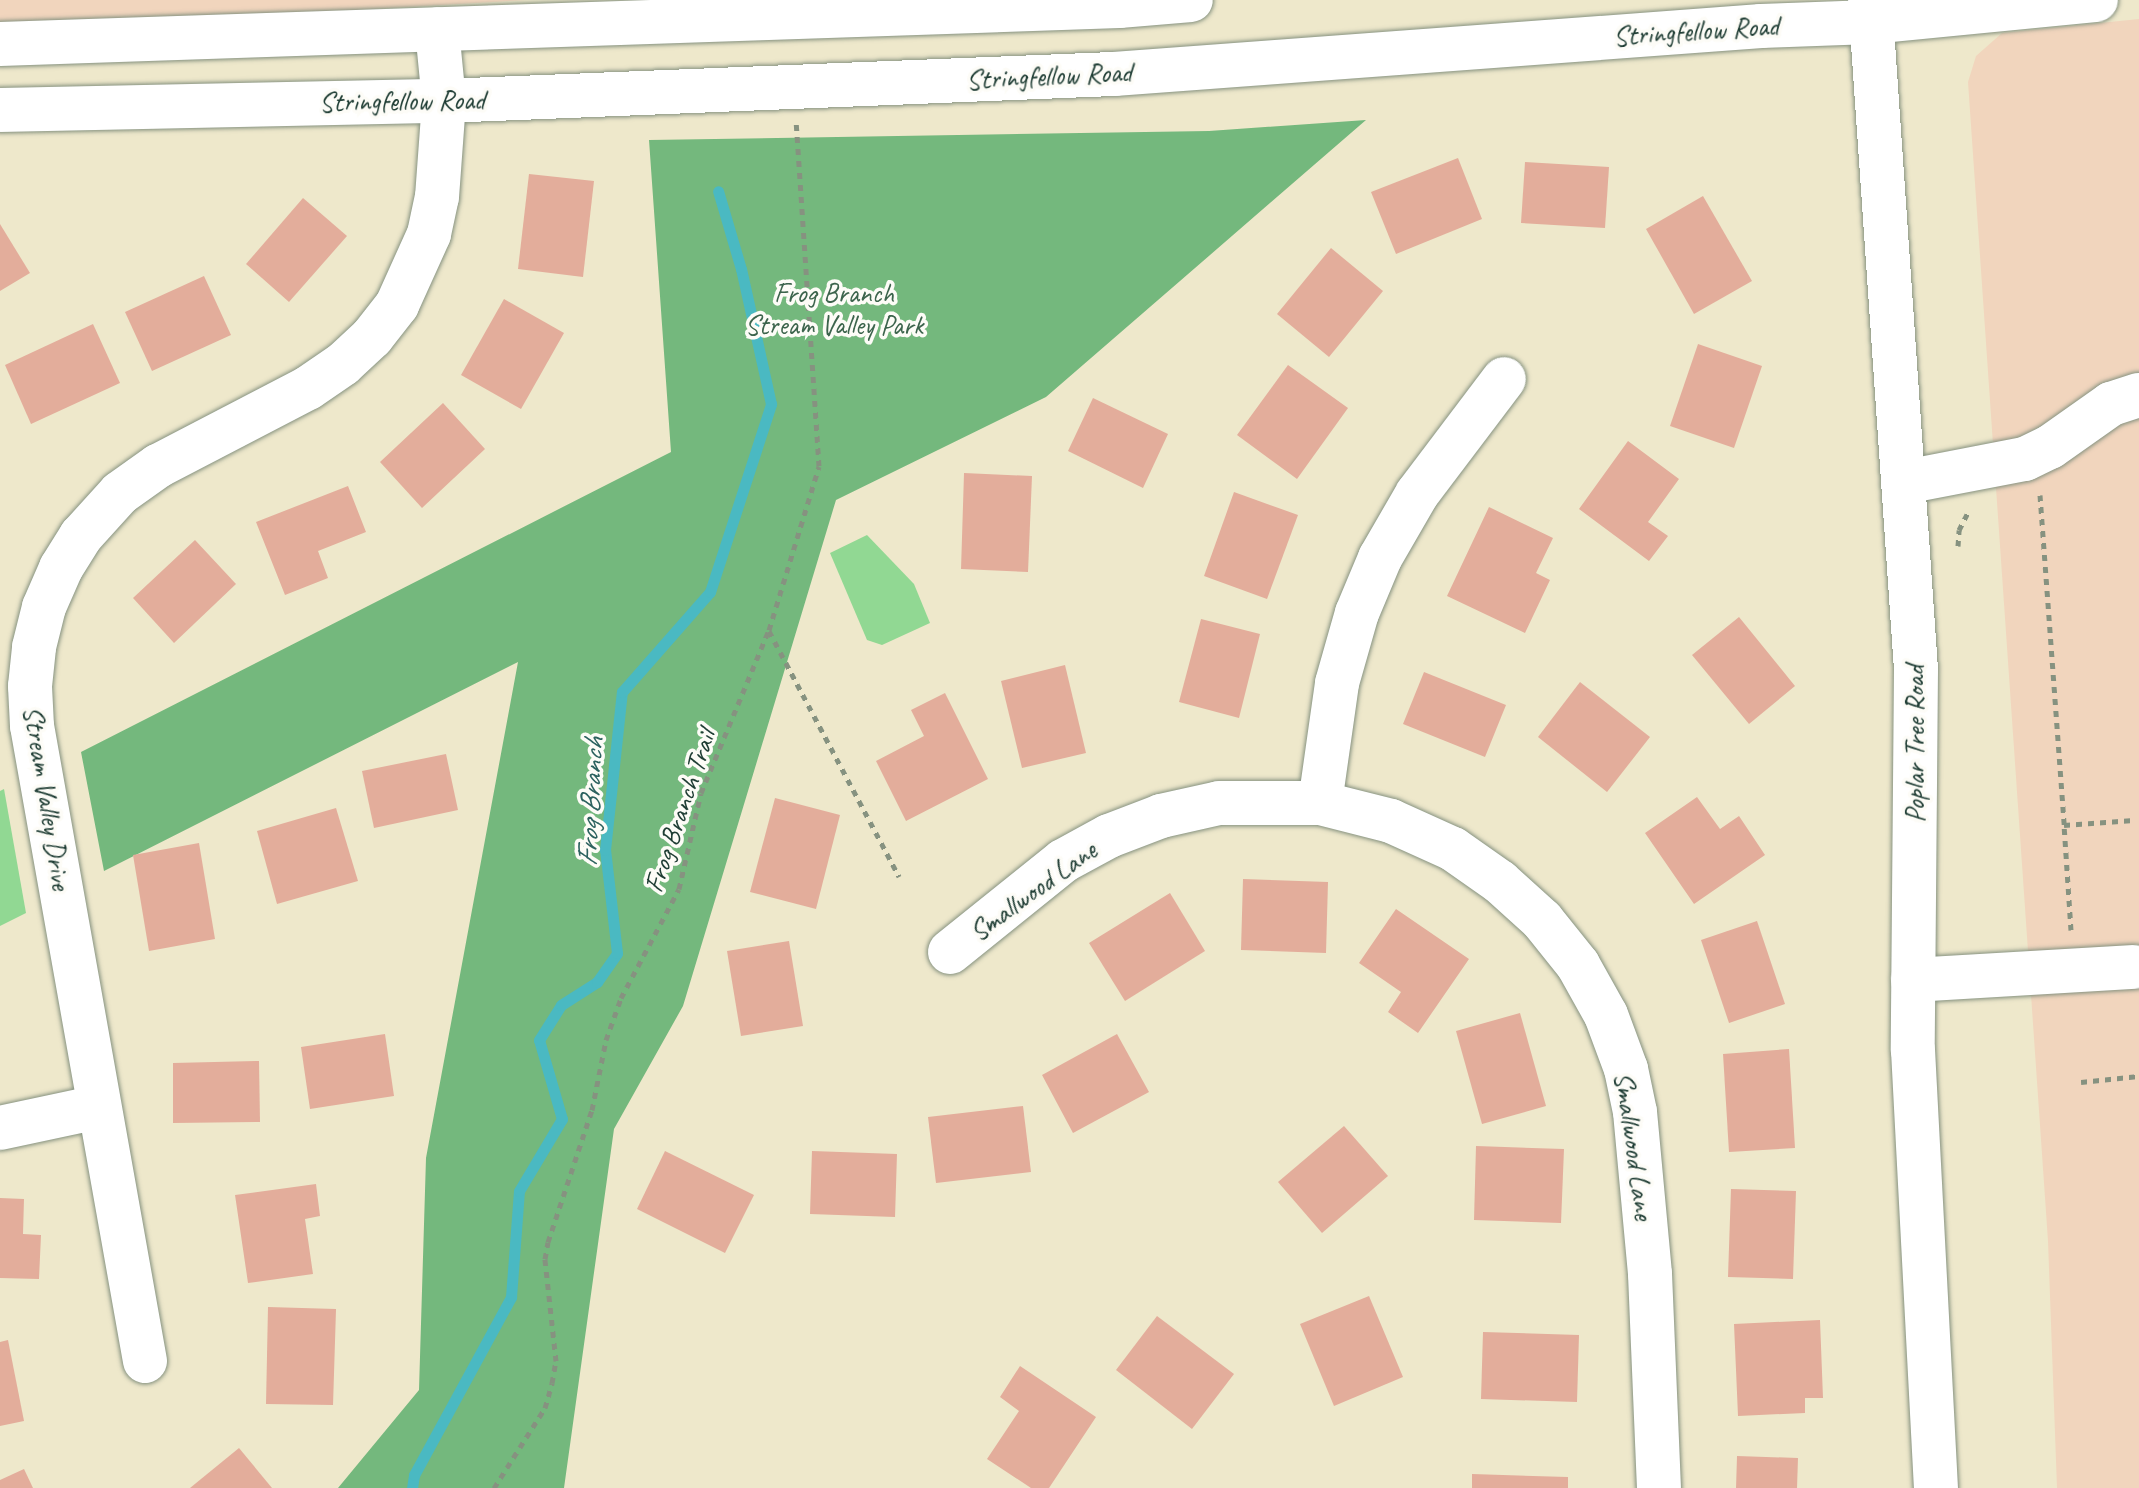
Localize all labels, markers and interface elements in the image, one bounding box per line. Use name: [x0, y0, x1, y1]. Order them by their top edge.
street label: Stringfellow Road: [1612, 8, 1780, 54]
street label: Stringfellow Road: [965, 55, 1133, 97]
street label: Stringfellow Road: [319, 83, 485, 119]
park label: Frog Branch Stream Valley Park: [744, 276, 924, 342]
street label: Poplar Tree Road: [1898, 665, 1932, 823]
street label: Stream Valley Drive: [16, 704, 78, 892]
street label: Frog Branch Trail: [636, 725, 724, 897]
water label: Frog Branch: [569, 736, 611, 868]
street label: Smallwood Lane: [963, 834, 1103, 948]
street label: Smallwood Lane: [1607, 1070, 1661, 1222]

